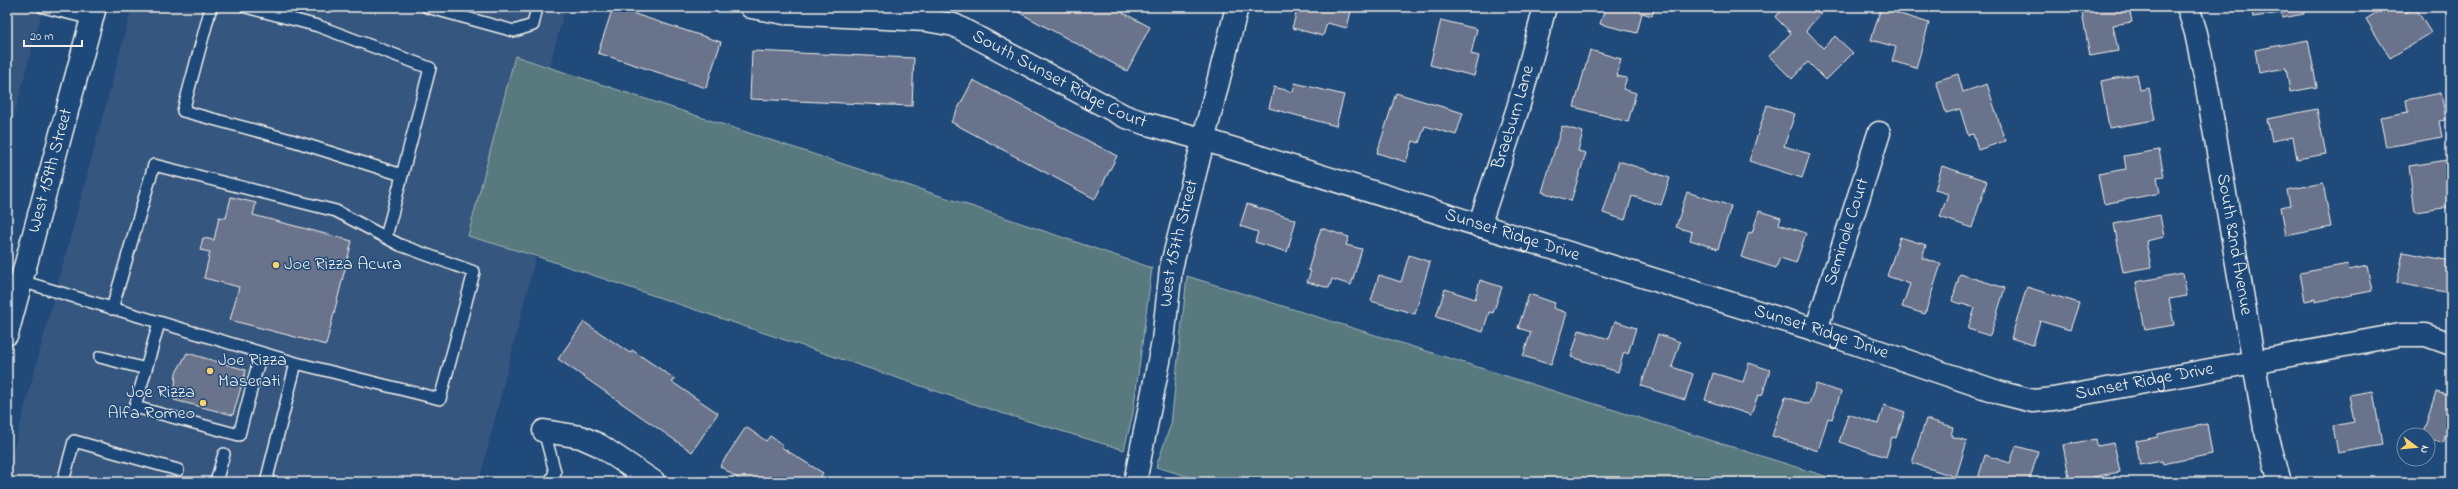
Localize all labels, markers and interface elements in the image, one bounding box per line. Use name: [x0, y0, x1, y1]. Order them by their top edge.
scale bar: [24, 22, 82, 48]
street label: South Sunset Ridge Court: [967, 24, 1150, 136]
text: 20 m: [30, 28, 53, 46]
street label: Braeburn Lane: [1485, 62, 1542, 174]
street label: West 159th Street: [22, 106, 80, 236]
street label: South 82nd Avenue: [2209, 172, 2259, 318]
street label: Seminole Court: [1818, 175, 1877, 289]
street label: West 157th Street: [1154, 177, 1206, 308]
street label: Sunset Ridge Drive: [1441, 202, 1584, 269]
place label: Joe Rizza Acura: [284, 252, 402, 278]
marker: Joe Rizza Acura: [271, 260, 281, 270]
street label: Sunset Ridge Drive: [1751, 298, 1893, 367]
place label: Joe Rizza Maserati: [218, 348, 287, 395]
street label: Sunset Ridge Drive: [2073, 356, 2217, 408]
marker: Joe Rizza Maserati: [205, 366, 215, 376]
place label: Joe Rizza Alfa Romeo: [108, 380, 195, 427]
marker: Joe Rizza Alfa Romeo: [198, 398, 208, 408]
north arrow: [2396, 427, 2436, 467]
text: N: [2416, 444, 2433, 455]

